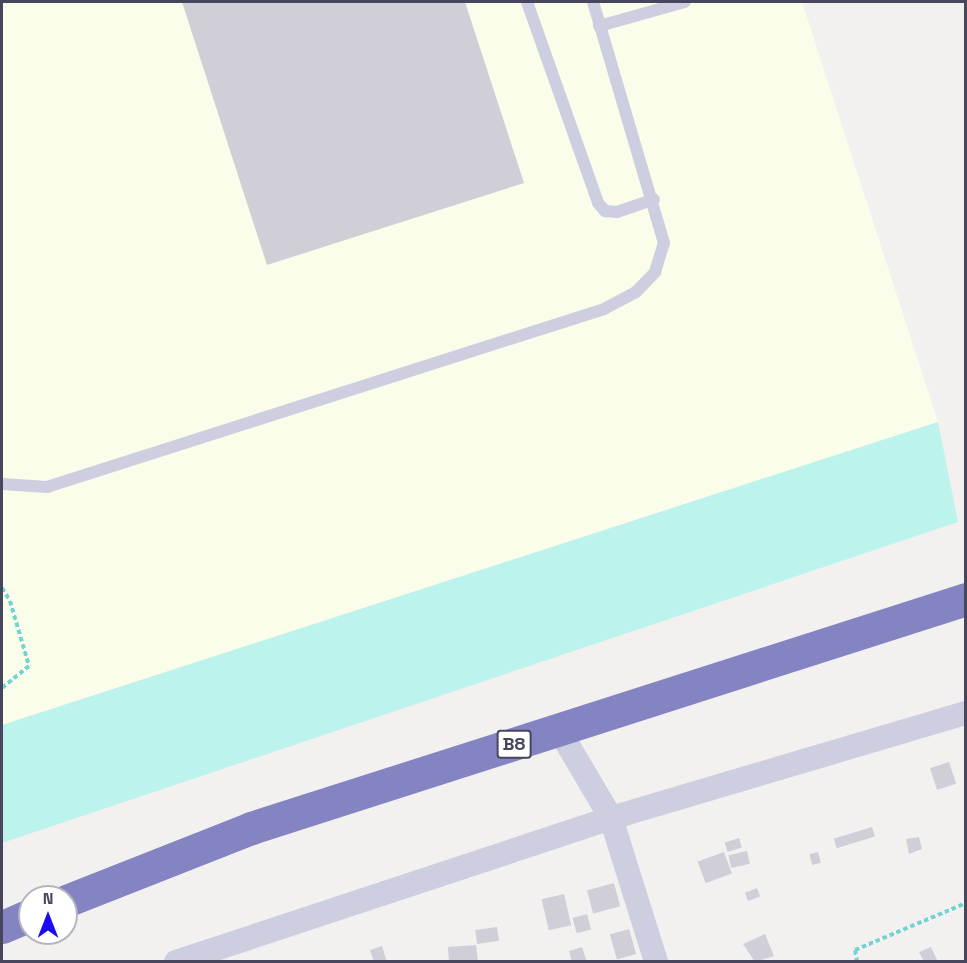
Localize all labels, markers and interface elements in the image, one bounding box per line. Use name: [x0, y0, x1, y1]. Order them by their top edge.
road number: B8: [496, 729, 532, 759]
north arrow: [18, 885, 78, 945]
text: N: [43, 888, 53, 909]

